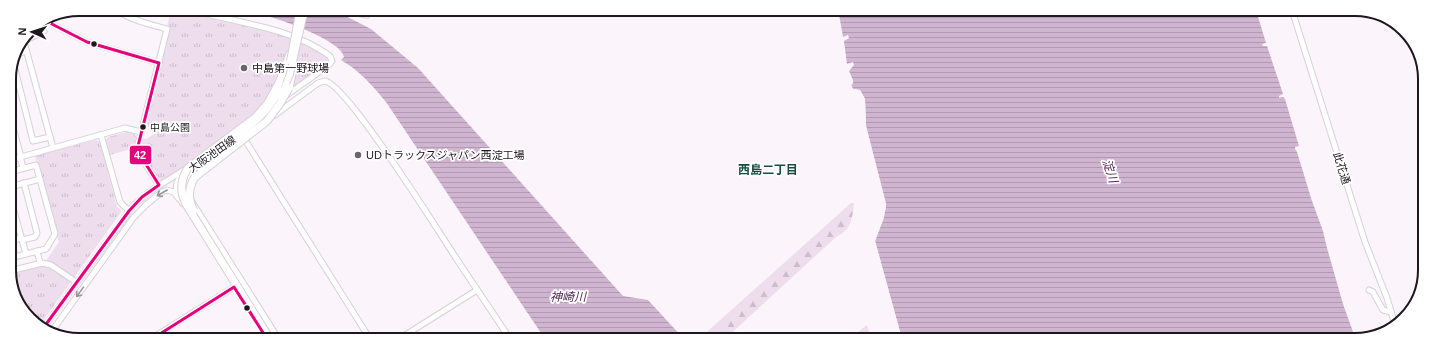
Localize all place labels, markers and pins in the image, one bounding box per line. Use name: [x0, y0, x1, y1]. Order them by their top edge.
unlabelled marker: [89, 39, 99, 49]
place label: 中島第一野球場: [252, 62, 329, 74]
marker: 中島第一野球場: [239, 63, 249, 73]
marker: 中島公園: [138, 122, 148, 132]
place label: 中島公園: [150, 122, 190, 133]
place label: UDトラックスジャパン西淀工場: [366, 149, 525, 161]
marker: UDトラックスジャパン西淀工場: [353, 150, 363, 160]
unlabelled marker: [242, 303, 252, 313]

